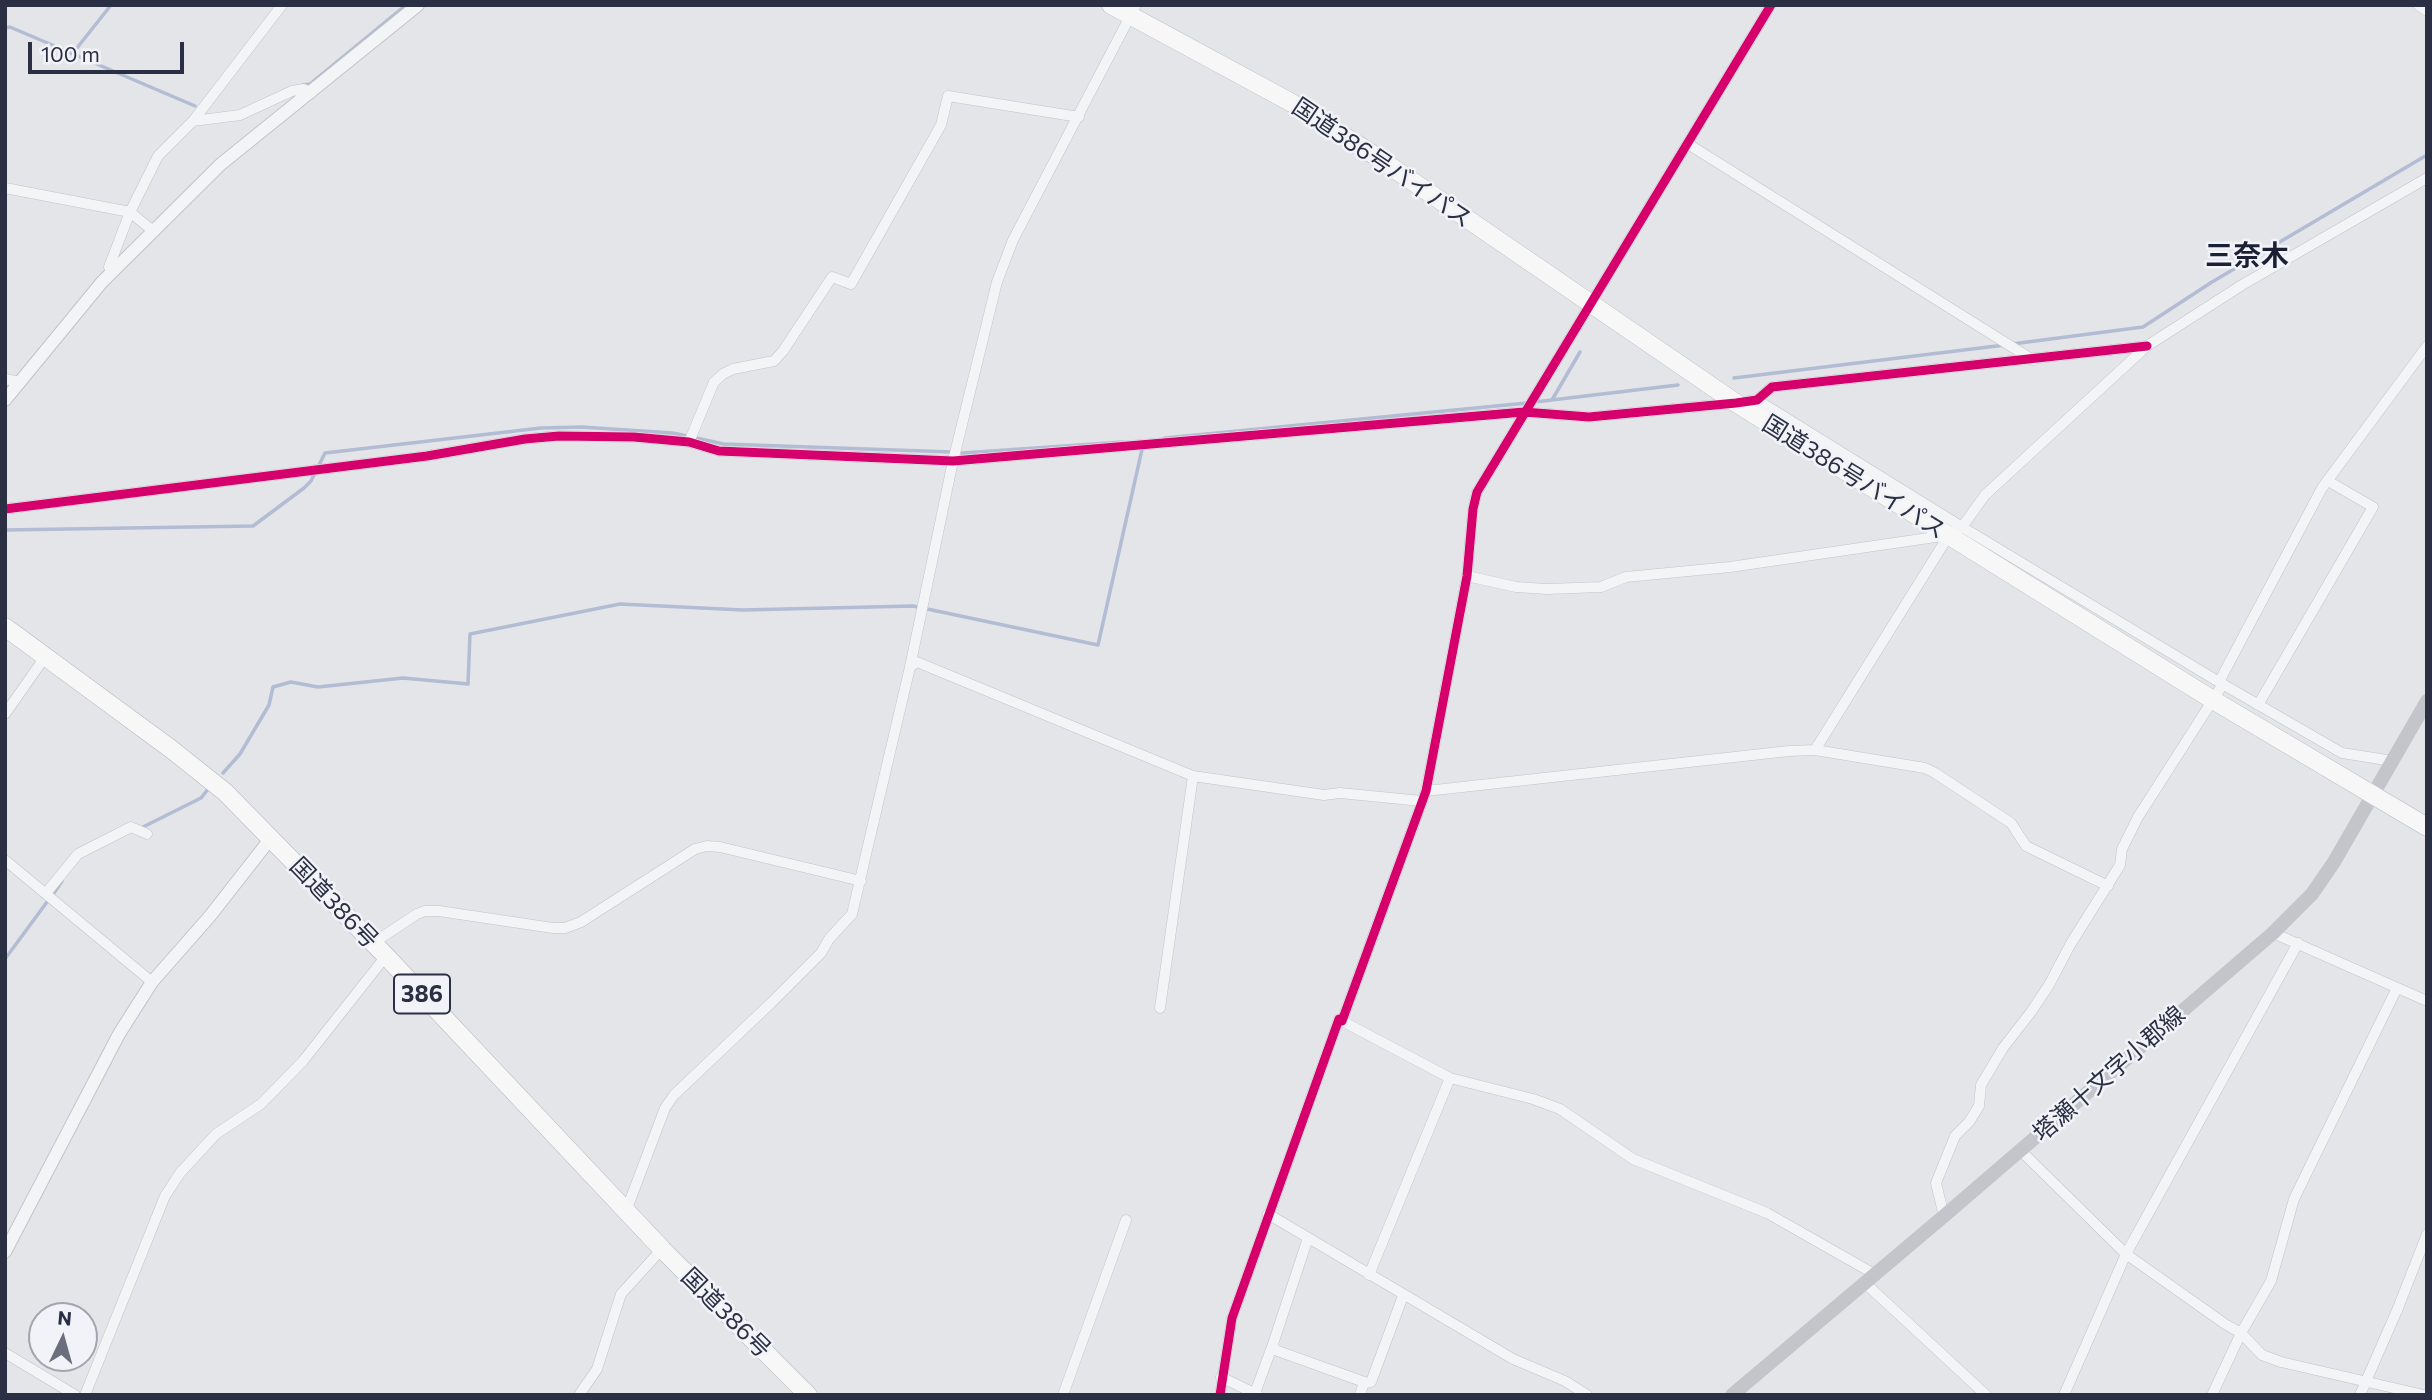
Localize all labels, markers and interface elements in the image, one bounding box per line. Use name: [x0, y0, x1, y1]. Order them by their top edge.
scale bar: [32, 28, 187, 72]
text: 100 m: [41, 41, 100, 66]
street label: 国道386号バイパス: [1287, 92, 1477, 234]
district label: 三奈木: [2205, 239, 2289, 273]
street label: 国道386号バイパス: [1757, 409, 1951, 545]
street label: 国道386号: [284, 852, 384, 954]
road number: 386: [394, 974, 450, 1014]
street label: 塔瀬十文字小郡線: [2027, 1000, 2191, 1148]
street label: 国道386号: [675, 1262, 777, 1364]
north arrow: [28, 1302, 98, 1372]
text: N: [57, 1305, 73, 1330]

